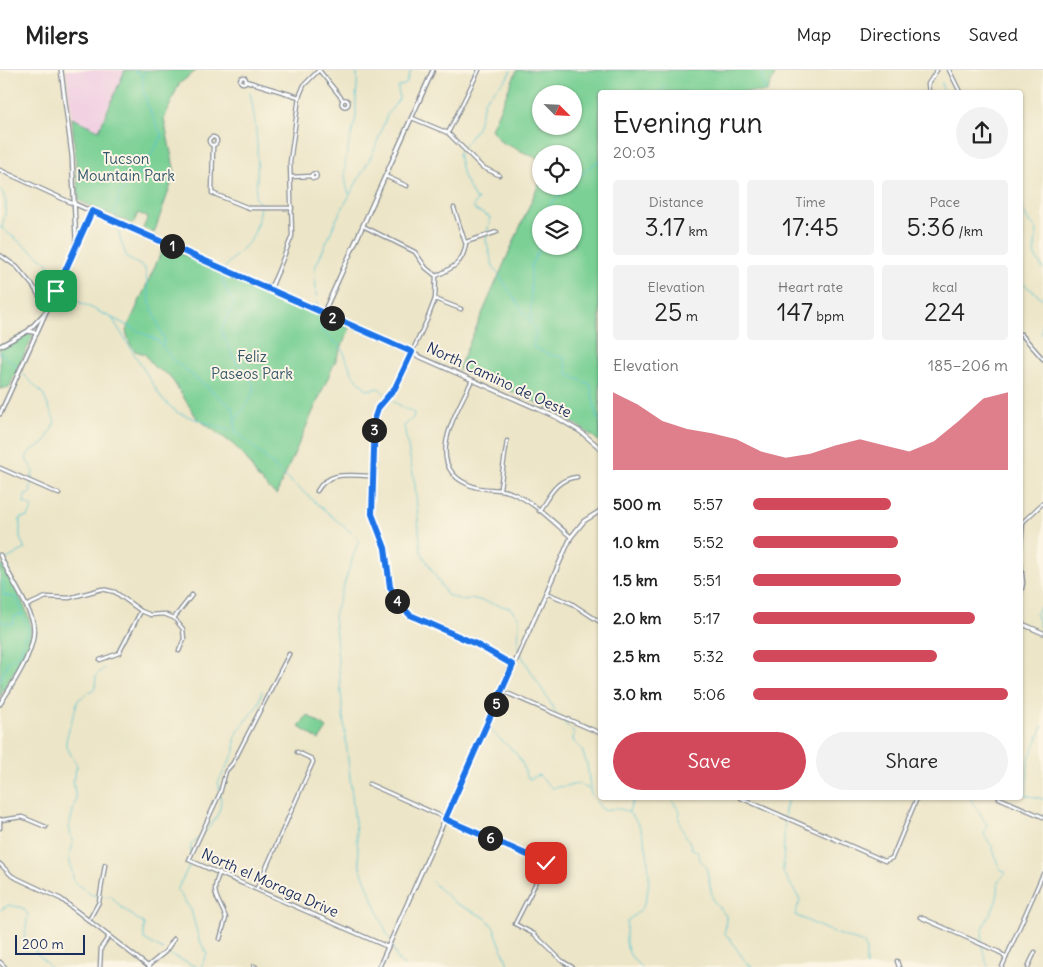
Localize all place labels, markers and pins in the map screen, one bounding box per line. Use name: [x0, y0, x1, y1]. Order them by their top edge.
pin: 1: [160, 234, 184, 258]
pin: [35, 270, 77, 312]
pin: 2: [320, 306, 344, 330]
pin: 3: [362, 418, 386, 442]
pin: 4: [384, 588, 410, 614]
pin: 5: [484, 692, 508, 716]
pin: 6: [478, 826, 502, 850]
pin: [525, 842, 567, 884]

